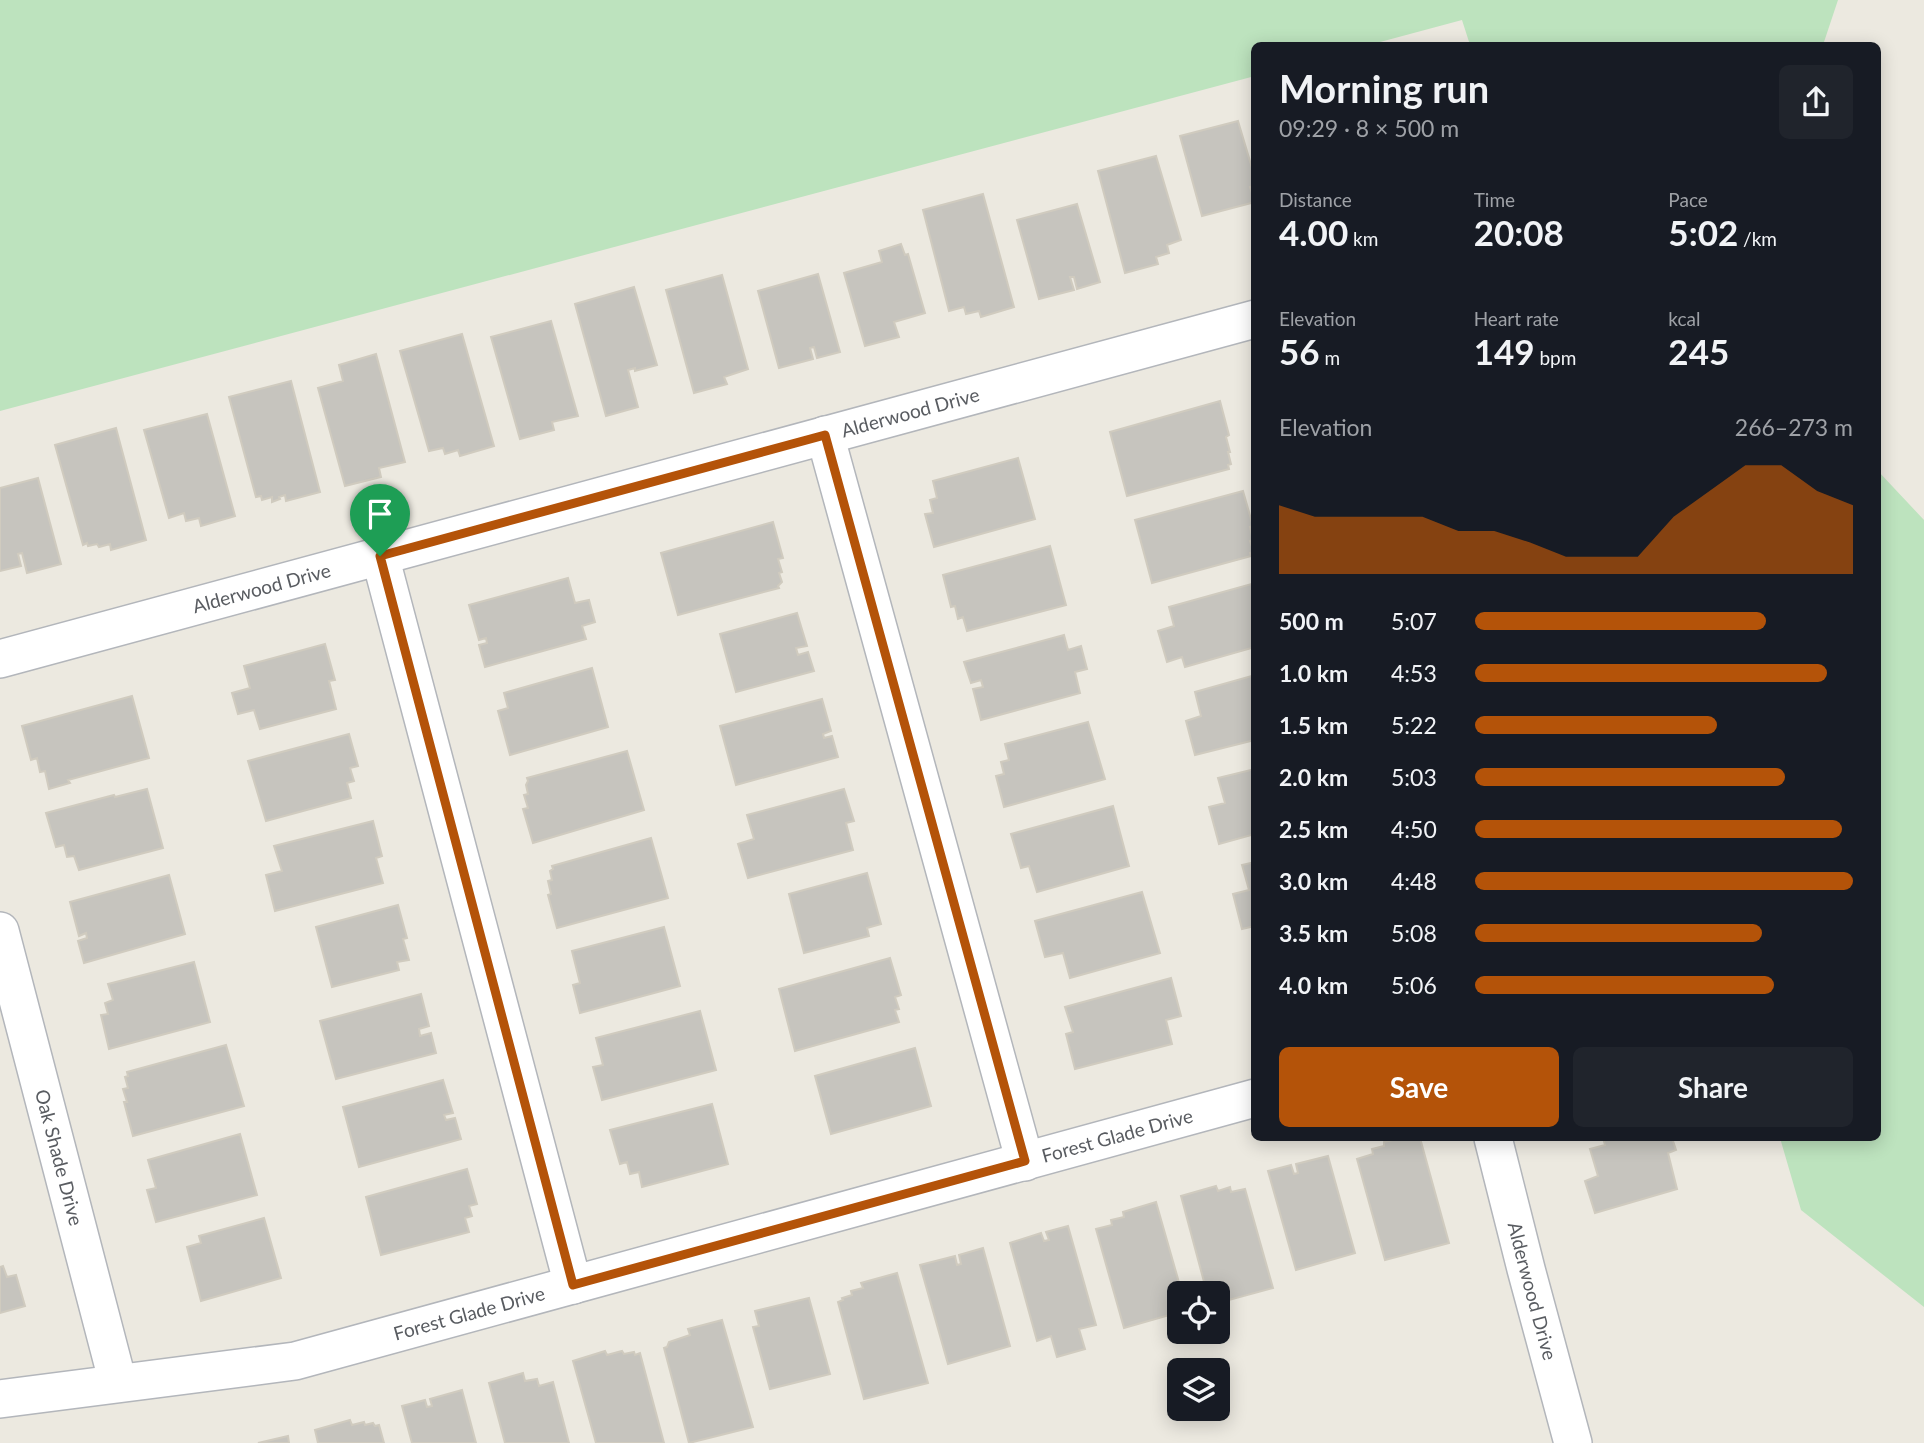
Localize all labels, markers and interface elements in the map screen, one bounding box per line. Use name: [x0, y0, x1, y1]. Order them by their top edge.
text: Morning run: [1279, 65, 1489, 111]
button: share: [1779, 65, 1853, 139]
text: 09:29 · 8 × 500 m: [1279, 114, 1459, 142]
text: Distance: [1279, 188, 1352, 211]
text: Time: [1474, 188, 1515, 211]
text: Pace: [1668, 188, 1708, 211]
text: 4.00: [1279, 211, 1348, 253]
text: 20:08: [1474, 211, 1564, 253]
text: 5:02: [1668, 211, 1738, 253]
text: km: [1348, 227, 1378, 250]
text: /km: [1738, 227, 1777, 250]
text: Elevation: [1279, 307, 1356, 330]
text: Heart rate: [1474, 307, 1559, 330]
text: kcal: [1668, 307, 1700, 330]
text: 56: [1279, 330, 1320, 372]
text: 149: [1474, 330, 1535, 372]
text: 245: [1668, 330, 1729, 372]
text: m: [1320, 346, 1340, 369]
text: bpm: [1535, 346, 1576, 369]
street label: Alderwood Drive: [838, 382, 982, 442]
text: Elevation: [1279, 413, 1372, 441]
text: 266–273 m: [1735, 413, 1853, 441]
pin: [350, 484, 410, 556]
icon: arrive: [361, 495, 399, 533]
street label: Alderwood Drive: [190, 558, 333, 617]
text: 500 m: [1279, 607, 1344, 635]
text: 5:07: [1391, 607, 1437, 635]
text: 1.0 km: [1279, 659, 1348, 687]
text: 4:53: [1391, 659, 1437, 687]
text: 1.5 km: [1279, 711, 1348, 739]
text: 5:22: [1391, 711, 1437, 739]
text: 2.0 km: [1279, 763, 1348, 791]
text: 5:03: [1391, 763, 1437, 791]
text: 2.5 km: [1279, 815, 1348, 843]
text: 4:50: [1391, 815, 1437, 843]
text: 3.0 km: [1279, 867, 1348, 895]
text: 4:48: [1391, 867, 1437, 895]
text: 3.5 km: [1279, 919, 1348, 947]
text: 5:08: [1391, 919, 1437, 947]
text: 4.0 km: [1279, 971, 1348, 999]
text: 5:06: [1391, 971, 1437, 999]
button: Save: [1279, 1047, 1559, 1127]
button: Share: [1573, 1047, 1853, 1127]
street label: Oak Shade Drive: [31, 1087, 88, 1228]
street label: Forest Glade Drive: [1039, 1104, 1195, 1167]
street label: Alderwood Drive: [1504, 1219, 1562, 1363]
street label: Forest Glade Drive: [391, 1281, 547, 1344]
map controls: [1167, 1281, 1230, 1421]
button: locate: [1167, 1281, 1230, 1344]
button: layers: [1167, 1358, 1230, 1421]

